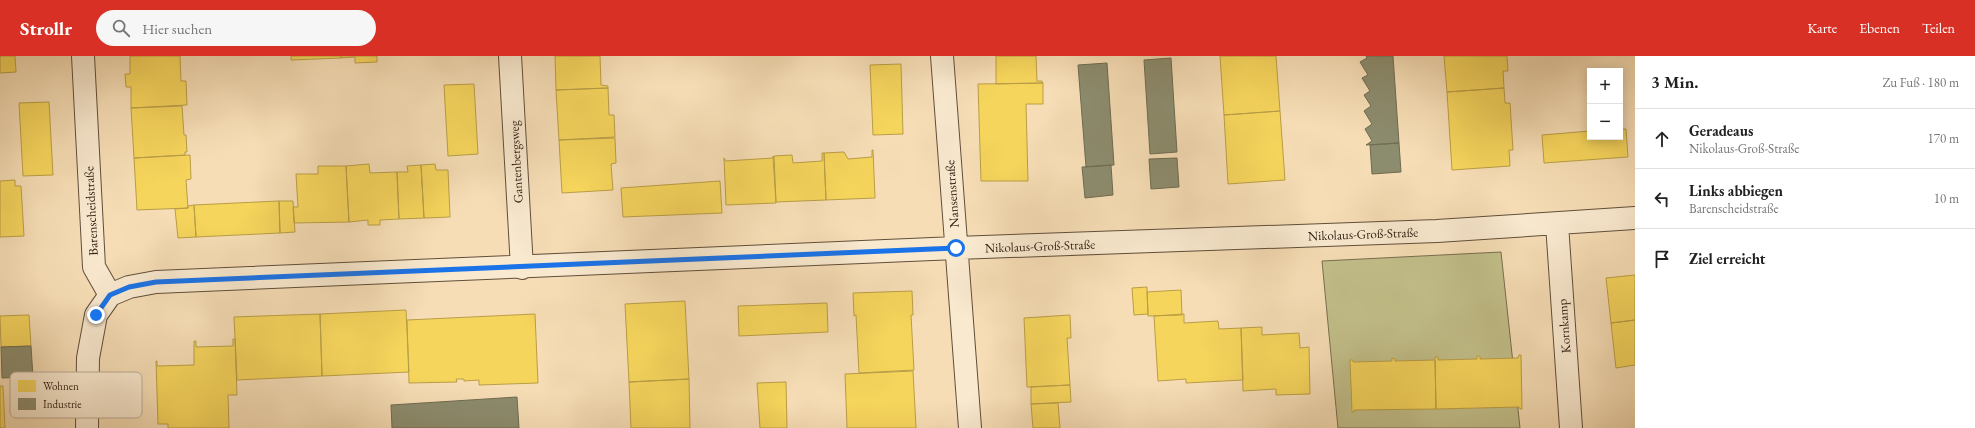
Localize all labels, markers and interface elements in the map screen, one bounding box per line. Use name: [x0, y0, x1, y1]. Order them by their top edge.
search box: [96, 10, 376, 46]
text: Strollr: [20, 16, 72, 41]
icon: search: [110, 17, 132, 39]
text: Hier suchen: [142, 19, 212, 38]
text: Karte: [1808, 19, 1837, 37]
text: Ebenen: [1859, 19, 1900, 37]
text: Teilen: [1922, 19, 1955, 37]
map controls: [1587, 68, 1623, 140]
button: +: [1587, 68, 1623, 104]
text: 3 Min.: [1651, 71, 1698, 93]
text: Zu Fuß · 180 m: [1882, 74, 1959, 91]
button: −: [1587, 104, 1623, 140]
street label: Gantenbergsweg: [505, 120, 527, 204]
text: Geradeaus: [1689, 121, 1753, 140]
icon: ahead: [1651, 128, 1673, 150]
text: 170 m: [1928, 130, 1959, 147]
text: Nikolaus-Groß-Straße: [1689, 140, 1799, 157]
street label: Nansenstraße: [941, 160, 963, 228]
street label: Barenscheidstraße: [80, 166, 102, 256]
text: Links abbiegen: [1689, 181, 1783, 200]
icon: left: [1651, 188, 1673, 210]
text: 10 m: [1934, 190, 1959, 207]
text: Barenscheidstraße: [1689, 200, 1779, 217]
street label: Nikolaus-Groß-Straße: [1308, 224, 1418, 244]
street label: Nikolaus-Groß-Straße: [985, 236, 1095, 256]
route start: [947, 239, 965, 257]
icon: arrive: [1651, 248, 1673, 270]
text: Ziel erreicht: [1689, 249, 1765, 268]
street label: Kornkamp: [1554, 298, 1574, 354]
route end: [87, 306, 105, 324]
legend: [10, 372, 142, 418]
text: Wohnen: [43, 379, 79, 393]
text: Industrie: [43, 397, 82, 411]

